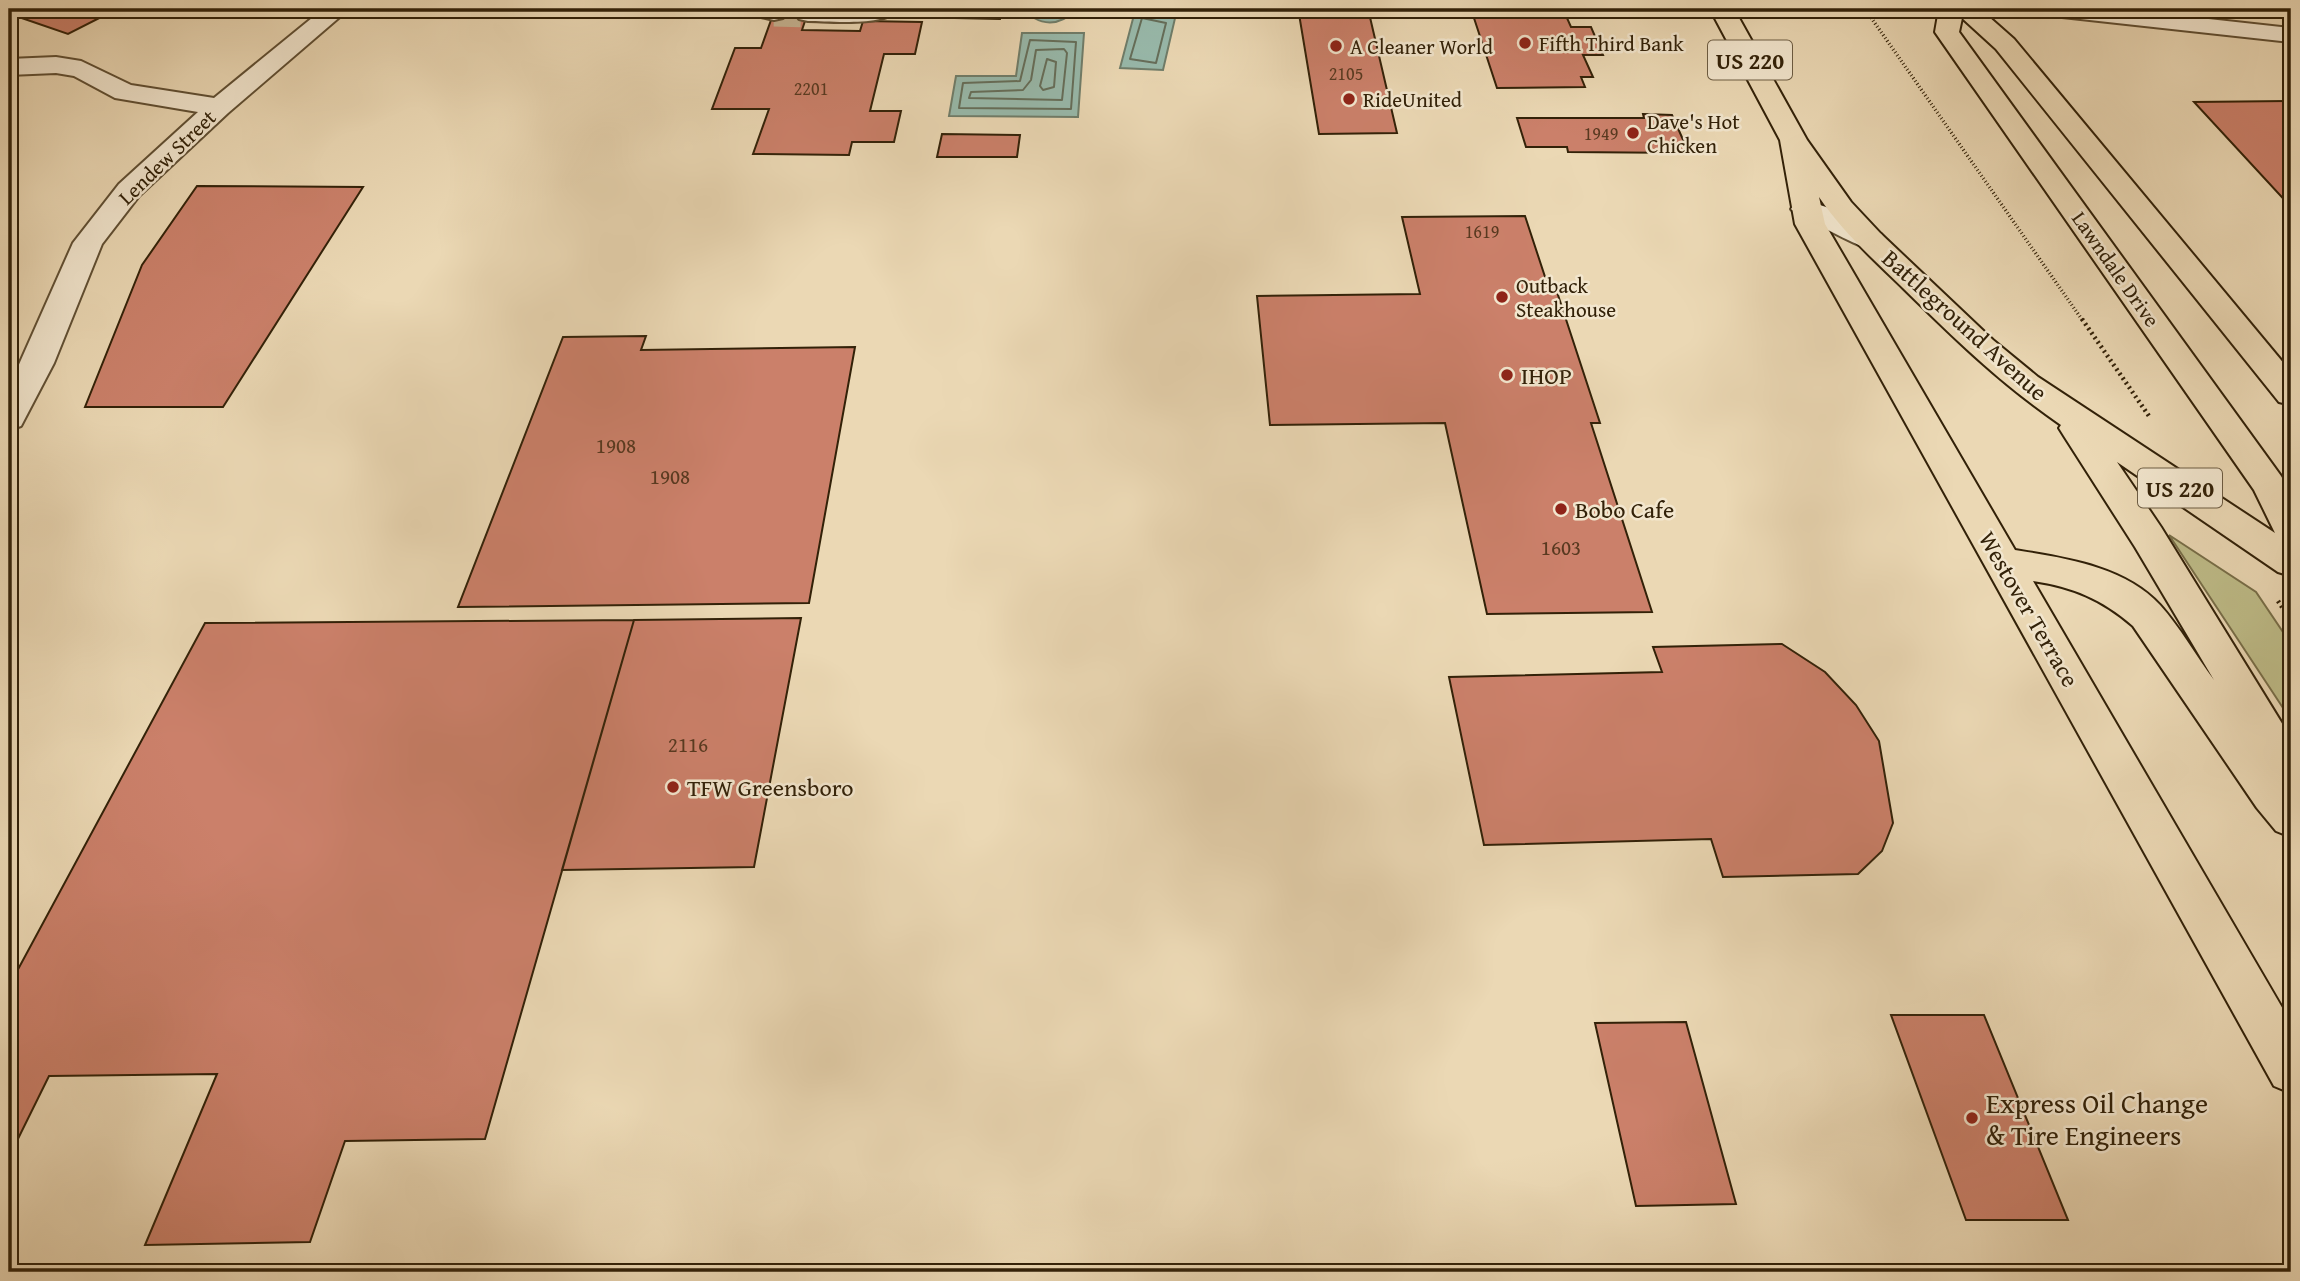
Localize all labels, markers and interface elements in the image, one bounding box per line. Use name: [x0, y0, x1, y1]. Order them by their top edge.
place label: Fifth Third Bank: [1539, 28, 1684, 59]
place label: A Cleaner World: [1350, 31, 1494, 62]
marker: Fifth Third Bank: [1517, 35, 1533, 51]
marker: A Cleaner World: [1328, 38, 1344, 54]
road number: US 220: [1708, 40, 1792, 80]
house number: 2105: [1329, 60, 1363, 87]
house number: 2201: [794, 75, 828, 102]
place label: RideUnited: [1363, 84, 1463, 115]
marker: RideUnited: [1341, 91, 1357, 107]
street label: Lendew Street: [111, 102, 223, 212]
place label: Dave's Hot Chicken: [1647, 106, 1740, 161]
house number: 1949: [1584, 120, 1618, 147]
marker: Dave's Hot Chicken: [1625, 125, 1641, 141]
street label: Lawndale Drive: [2065, 205, 2168, 333]
house number: 1619: [1465, 218, 1499, 245]
street label: Battleground Avenue: [1875, 241, 2055, 409]
place label: Outback Steakhouse: [1516, 270, 1616, 325]
marker: Outback Steakhouse: [1494, 289, 1510, 305]
place label: IHOP: [1521, 358, 1572, 393]
marker: IHOP: [1499, 367, 1515, 383]
house number: 1908: [596, 430, 636, 461]
house number: 1908: [650, 461, 690, 492]
road number: US 220: [2138, 468, 2222, 508]
place label: Bobo Cafe: [1575, 492, 1674, 527]
marker: Bobo Cafe: [1553, 501, 1569, 517]
street label: Westover Terrace: [1970, 525, 2088, 693]
house number: 1603: [1541, 532, 1581, 563]
house number: 2116: [668, 729, 708, 760]
place label: TFW Greensboro: [687, 770, 854, 805]
marker: TFW Greensboro: [665, 779, 681, 795]
place label: Express Oil Change & Tire Engineers: [1986, 1082, 2208, 1155]
marker: Express Oil Change & Tire Engineers: [1964, 1110, 1980, 1126]

